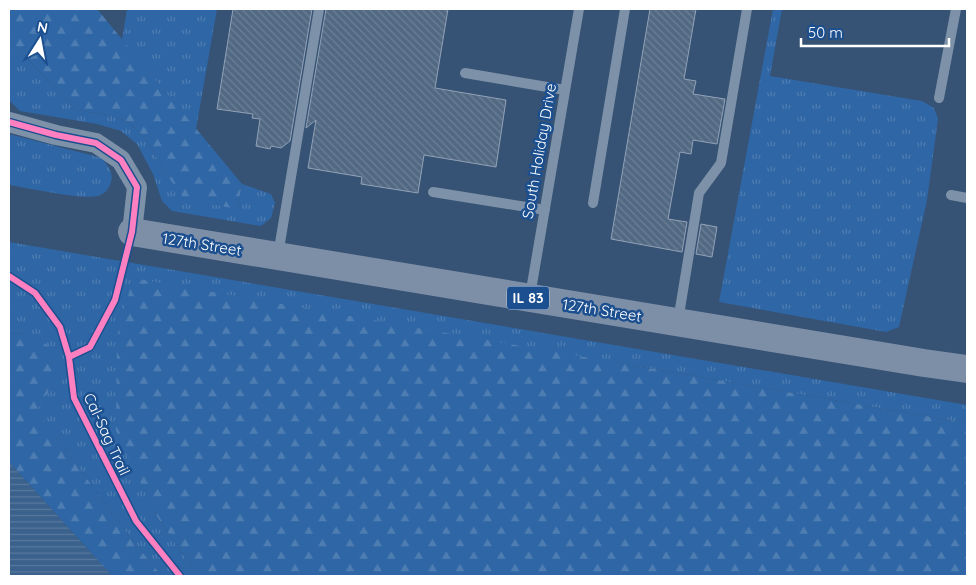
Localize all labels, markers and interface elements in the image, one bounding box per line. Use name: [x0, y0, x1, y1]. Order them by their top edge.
north arrow: [15, 15, 65, 65]
scale bar: [801, 15, 948, 47]
text: N: [36, 17, 49, 37]
text: 50 m: [808, 23, 843, 42]
street label: South Holiday Drive: [518, 82, 560, 220]
street label: 127th Street: [161, 228, 243, 260]
road number: IL 83: [507, 286, 549, 310]
street label: 127th Street: [561, 294, 643, 326]
street label: Cal-Sag Trail: [80, 390, 134, 478]

